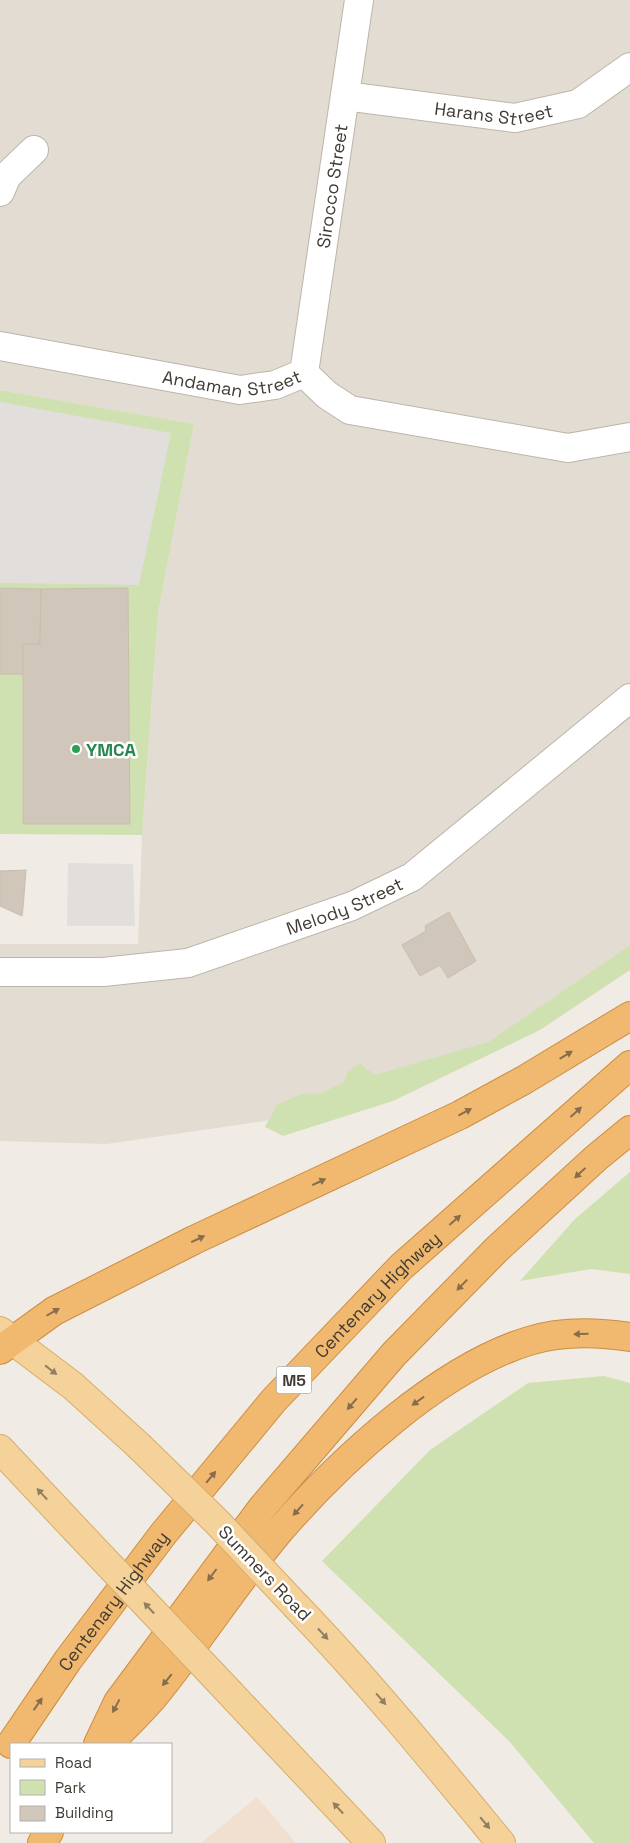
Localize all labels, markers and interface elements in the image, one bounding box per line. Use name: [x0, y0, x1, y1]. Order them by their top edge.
street label: Harans Street: [433, 96, 555, 130]
street label: Sirocco Street: [311, 122, 352, 250]
street label: Andaman Street: [161, 364, 304, 402]
place label: YMCA: [86, 738, 137, 761]
marker: YMCA: [70, 743, 82, 755]
street label: Melody Street: [283, 872, 406, 940]
one-way arrow: [560, 1050, 573, 1059]
one-way arrow: [570, 1106, 582, 1118]
one-way arrow: [458, 1108, 473, 1116]
one-way arrow: [574, 1167, 586, 1179]
one-way arrow: [312, 1178, 326, 1186]
one-way arrow: [448, 1214, 461, 1225]
street label: Centenary Highway: [309, 1226, 445, 1362]
one-way arrow: [190, 1235, 205, 1243]
one-way arrow: [456, 1279, 468, 1291]
one-way arrow: [46, 1308, 59, 1317]
one-way arrow: [573, 1330, 589, 1338]
one-way arrow: [44, 1365, 58, 1375]
road number: M5: [276, 1366, 312, 1394]
one-way arrow: [412, 1396, 425, 1406]
one-way arrow: [346, 1397, 357, 1410]
one-way arrow: [205, 1471, 216, 1484]
one-way arrow: [36, 1488, 48, 1500]
one-way arrow: [292, 1504, 304, 1516]
street label: Sumners Road: [214, 1520, 316, 1626]
street label: Centenary Highway: [53, 1526, 173, 1675]
one-way arrow: [207, 1568, 218, 1581]
one-way arrow: [143, 1602, 155, 1614]
one-way arrow: [317, 1628, 329, 1640]
one-way arrow: [161, 1674, 172, 1687]
one-way arrow: [375, 1692, 386, 1705]
one-way arrow: [33, 1697, 43, 1710]
one-way arrow: [112, 1699, 121, 1713]
legend: [10, 1743, 172, 1833]
text: Road: [55, 1753, 92, 1772]
text: Park: [55, 1778, 86, 1797]
one-way arrow: [332, 1802, 344, 1814]
text: Building: [55, 1803, 114, 1822]
one-way arrow: [479, 1817, 490, 1829]

